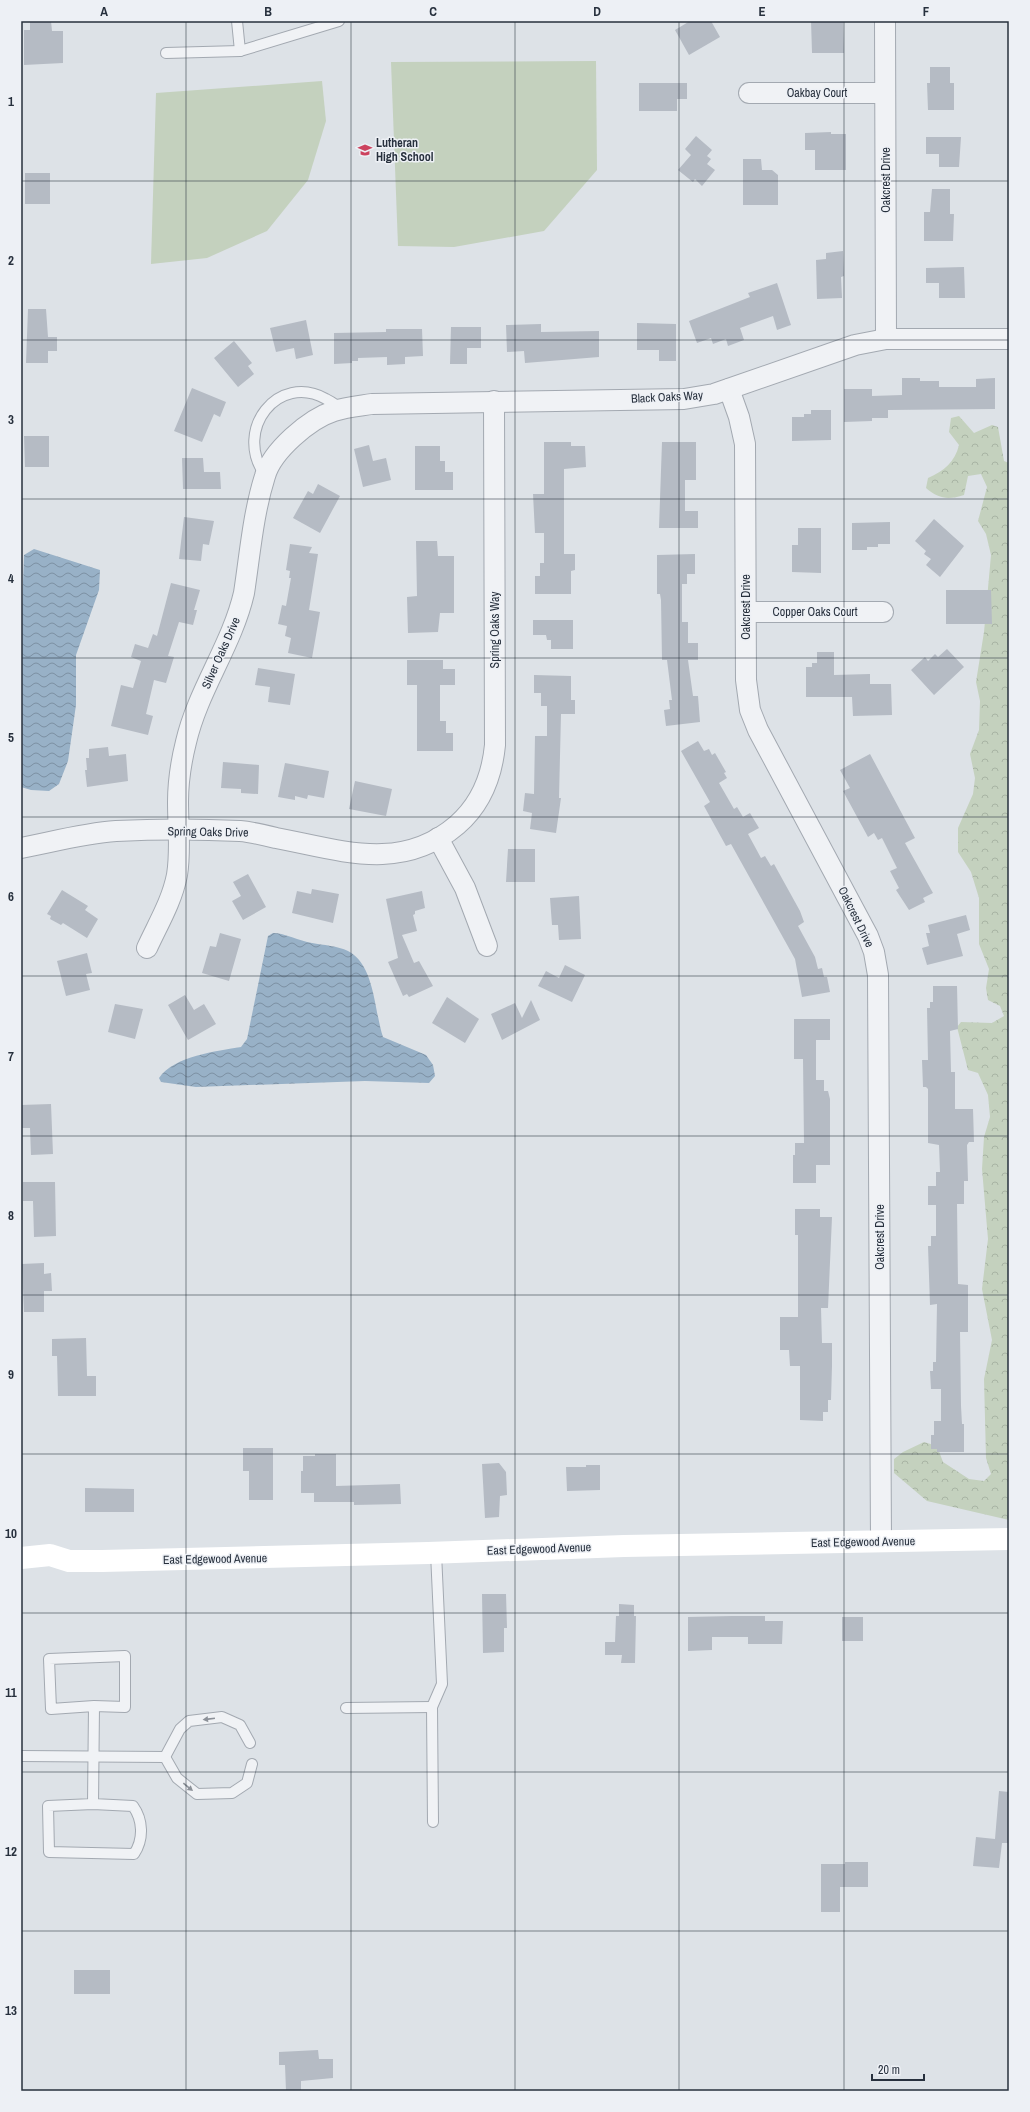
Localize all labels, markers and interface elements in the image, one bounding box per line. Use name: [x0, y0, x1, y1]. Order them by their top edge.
text: A: [100, 3, 108, 20]
text: B: [264, 3, 272, 20]
text: C: [429, 3, 437, 20]
text: D: [593, 3, 601, 20]
text: E: [758, 3, 766, 20]
text: F: [923, 3, 930, 20]
street label: Oakbay Court: [787, 85, 848, 101]
text: 1: [8, 93, 14, 110]
place label: Lutheran High School: [376, 135, 434, 165]
school or university icon: Lutheran High School: [357, 142, 373, 158]
street label: Oakcrest Drive: [878, 147, 894, 213]
text: 2: [8, 252, 14, 269]
street label: Black Oaks Way: [631, 387, 703, 407]
text: 3: [8, 411, 14, 428]
text: 4: [8, 570, 14, 587]
street label: Oakcrest Drive: [738, 574, 754, 640]
street label: Spring Oaks Way: [487, 592, 503, 668]
street label: Copper Oaks Court: [773, 604, 858, 620]
street label: Silver Oaks Drive: [198, 615, 244, 691]
text: 5: [8, 729, 14, 746]
street label: Spring Oaks Drive: [167, 823, 249, 841]
street label: Oakcrest Drive: [834, 884, 878, 950]
text: 6: [8, 888, 14, 905]
text: 7: [8, 1048, 14, 1065]
street label: Oakcrest Drive: [872, 1204, 888, 1270]
text: 8: [8, 1207, 14, 1224]
text: 9: [8, 1366, 14, 1383]
text: 10: [5, 1525, 17, 1542]
street label: East Edgewood Avenue: [811, 1533, 915, 1551]
street label: East Edgewood Avenue: [487, 1539, 591, 1559]
street label: East Edgewood Avenue: [163, 1550, 267, 1568]
text: 11: [5, 1684, 17, 1701]
one-way arrow: [203, 1716, 215, 1722]
one-way arrow: [183, 1783, 194, 1792]
text: 12: [5, 1843, 17, 1860]
text: 13: [5, 2002, 17, 2019]
scale bar: [872, 2056, 924, 2082]
text: 20 m: [878, 2062, 900, 2078]

